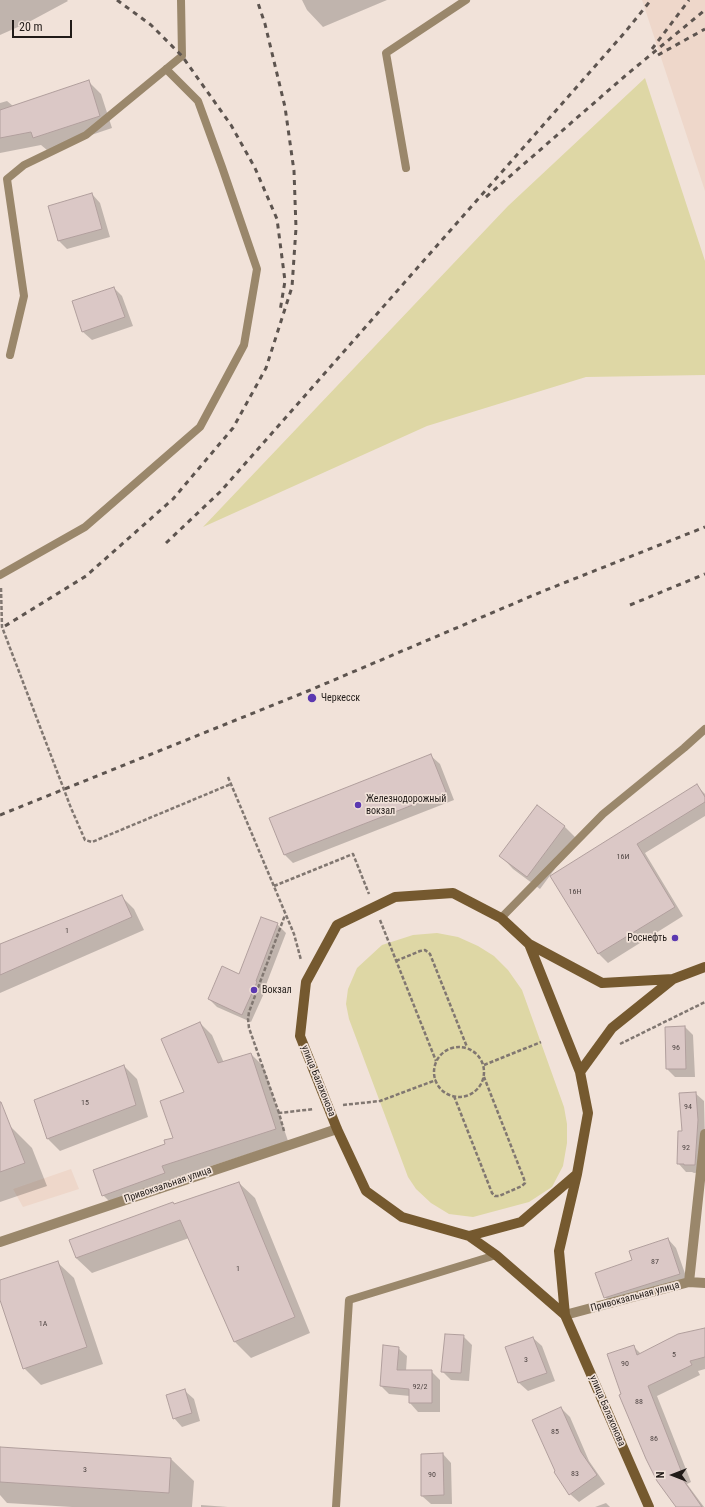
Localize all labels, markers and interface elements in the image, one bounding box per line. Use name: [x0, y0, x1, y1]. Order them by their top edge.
scale bar: [14, 12, 74, 38]
text: 20 m: [19, 20, 43, 34]
marker: Черкесск: [306, 692, 318, 704]
place label: Черкесск: [321, 692, 360, 704]
place label: Железнодорожный вокзал: [366, 793, 446, 816]
marker: Железнодорожный вокзал: [353, 800, 363, 810]
house number: 16И: [617, 852, 629, 862]
house number: 16Н: [569, 887, 581, 897]
house number: 1: [65, 926, 69, 936]
place label: Роснефть: [627, 932, 667, 944]
marker: Роснефть: [670, 933, 680, 943]
place label: Вокзал: [262, 984, 292, 996]
marker: Вокзал: [249, 985, 259, 995]
house number: 96: [672, 1043, 680, 1053]
street label: улица Балахонова: [298, 1044, 338, 1118]
house number: 15: [81, 1098, 89, 1108]
house number: 94: [684, 1102, 692, 1112]
house number: 92: [682, 1143, 690, 1153]
street label: Привокзальная улица: [123, 1164, 213, 1206]
house number: 87: [651, 1257, 659, 1267]
house number: 1: [236, 1264, 240, 1274]
street label: Привокзальная улица: [589, 1279, 681, 1315]
house number: 1А: [39, 1319, 47, 1329]
house number: 5: [672, 1350, 676, 1360]
house number: 3: [524, 1355, 528, 1365]
house number: 90: [621, 1359, 629, 1369]
street label: улица Балахонова: [587, 1374, 627, 1448]
house number: 92/2: [413, 1382, 427, 1392]
house number: 88: [635, 1397, 643, 1407]
house number: 85: [551, 1427, 559, 1437]
house number: 86: [650, 1434, 658, 1444]
north arrow: [653, 1455, 693, 1495]
house number: 3: [83, 1465, 87, 1475]
house number: 83: [571, 1469, 579, 1479]
house number: 90: [428, 1470, 436, 1480]
text: N: [654, 1472, 667, 1478]

